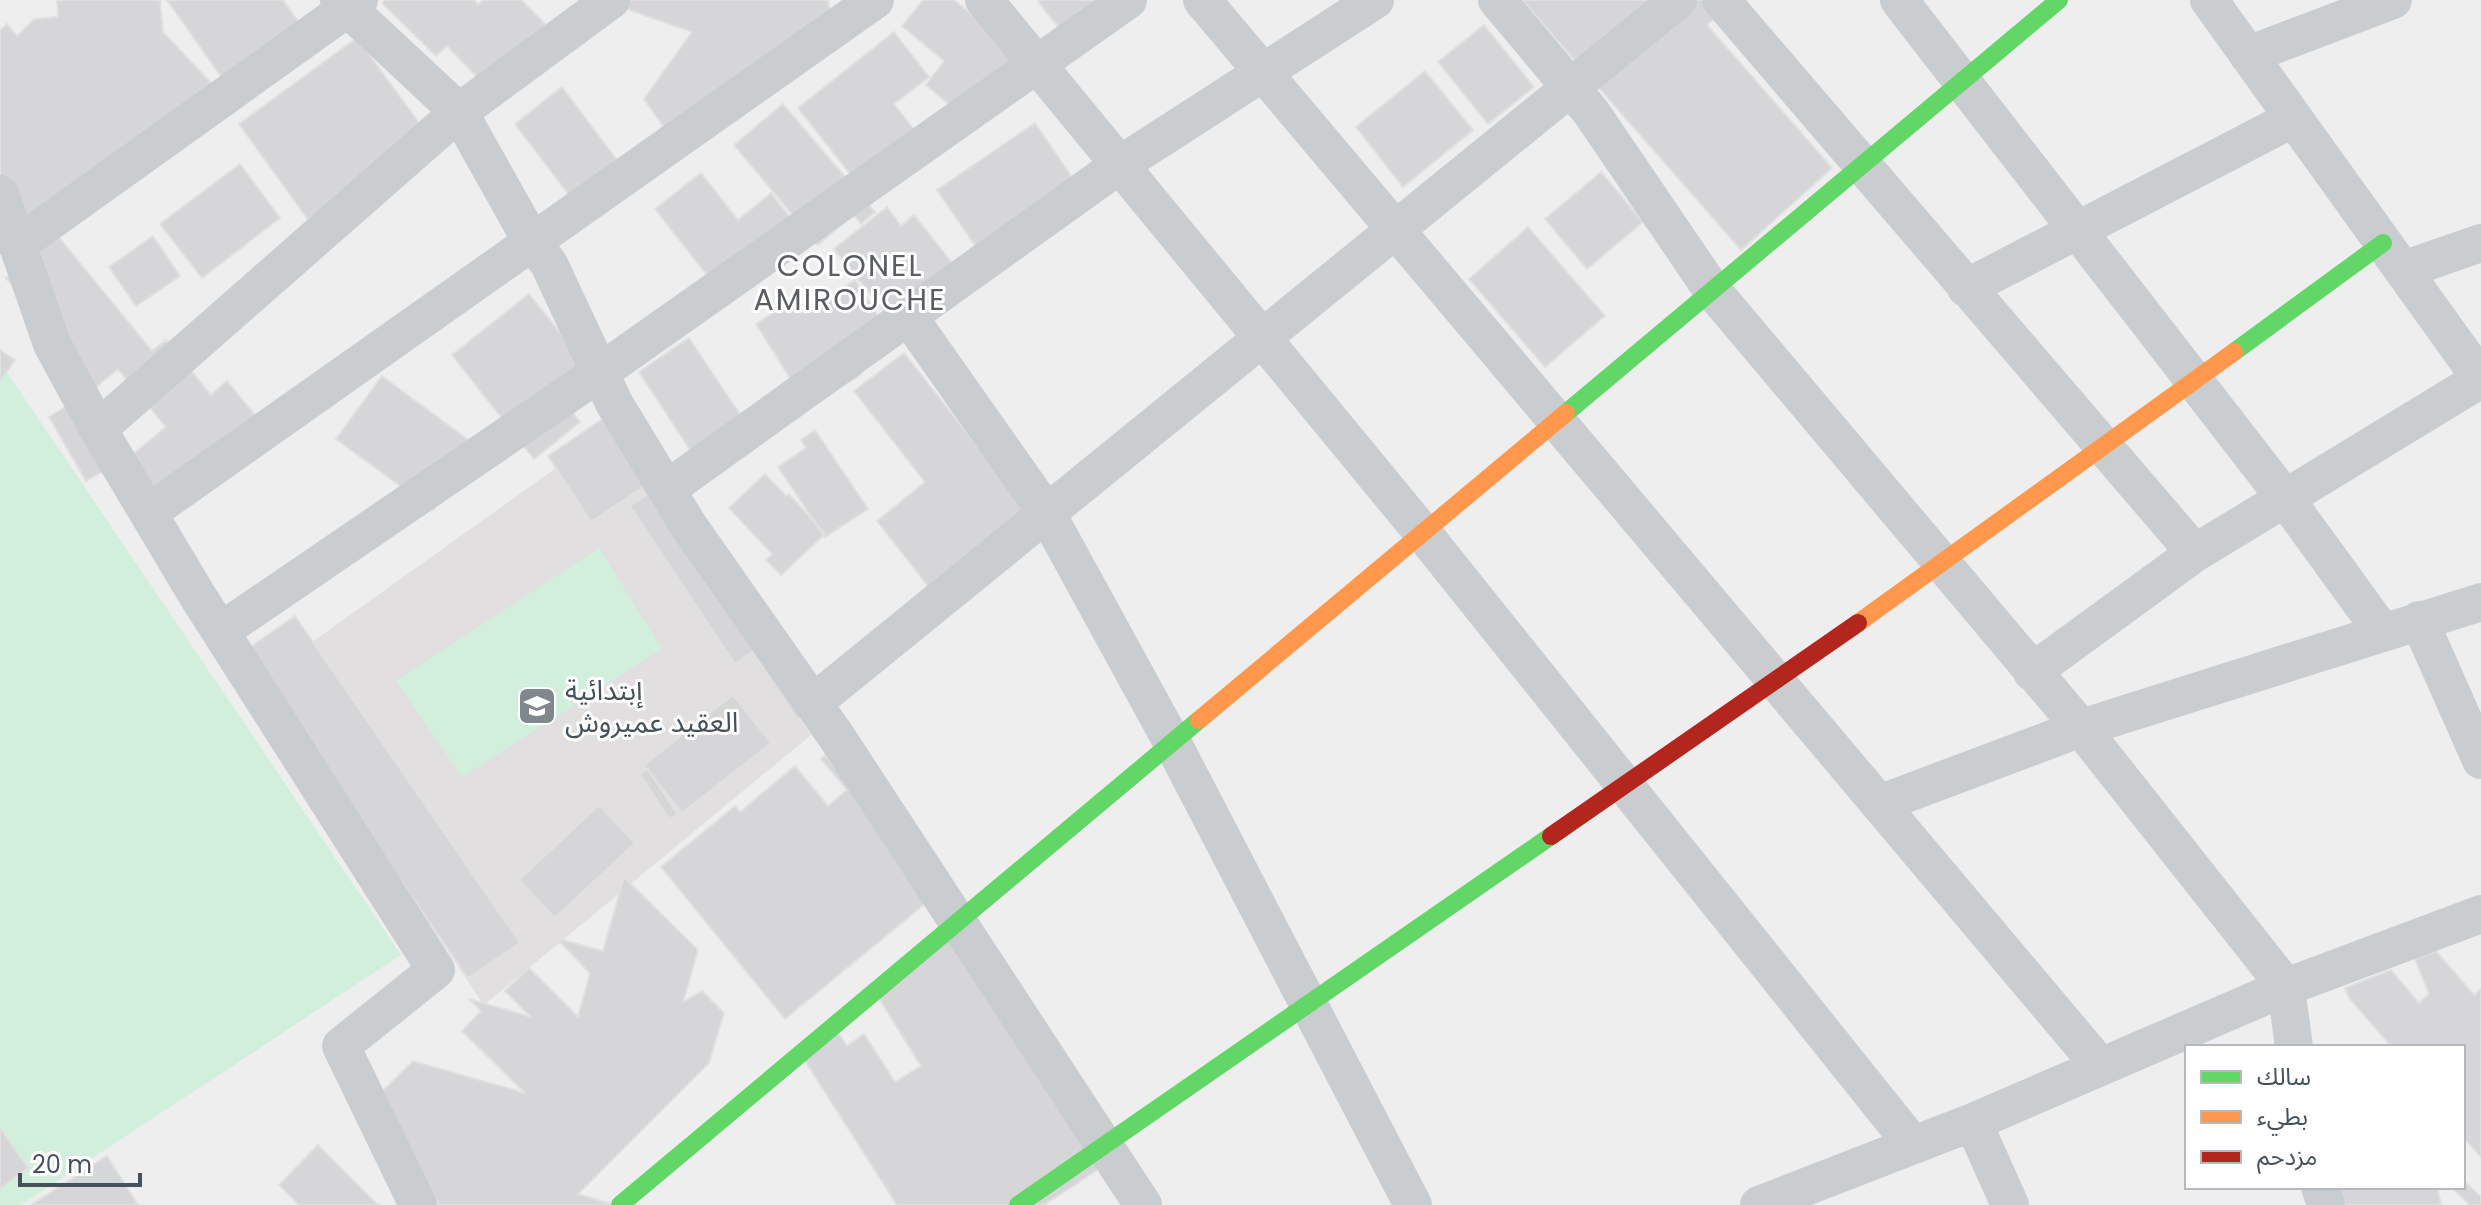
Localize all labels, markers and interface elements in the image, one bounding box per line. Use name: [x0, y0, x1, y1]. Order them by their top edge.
district label: COLONEL AMIROUCHE: [754, 244, 946, 321]
place label: إبتدائية العقيد عميروش: [565, 671, 738, 742]
school or university icon: إبتدائية العقيد عميروش: [516, 685, 558, 727]
legend: [2185, 1045, 2465, 1189]
text: سالك: [2257, 1060, 2311, 1093]
text: بطيء: [2257, 1100, 2308, 1136]
scale bar: [20, 1137, 140, 1187]
text: مزدحم: [2257, 1140, 2317, 1174]
text: 20 m: [32, 1148, 92, 1181]

